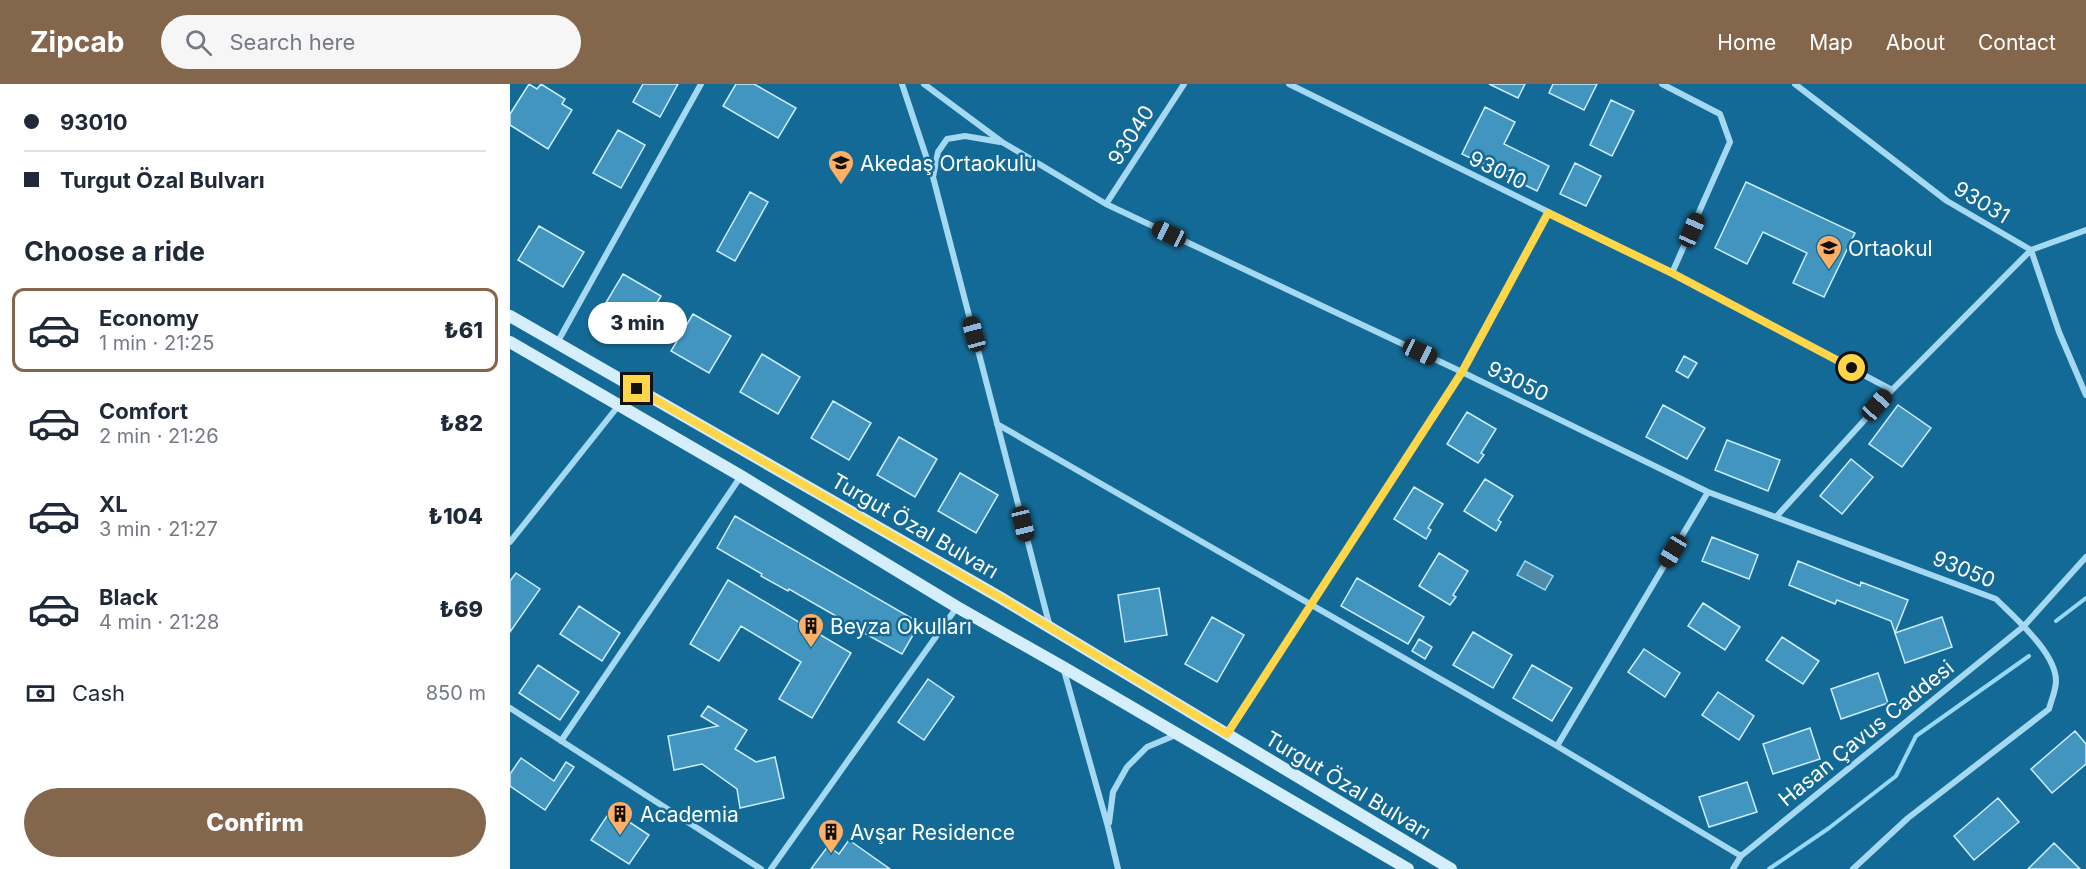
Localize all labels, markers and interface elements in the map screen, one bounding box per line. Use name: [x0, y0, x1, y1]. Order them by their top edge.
search box: [161, 15, 581, 69]
text: Zipcab: [30, 25, 125, 59]
icon: search: [182, 26, 215, 59]
text: Search here: [230, 29, 355, 55]
text: Home: [1717, 30, 1776, 55]
text: Map: [1809, 30, 1853, 55]
text: About: [1886, 30, 1945, 55]
text: Contact: [1978, 30, 2056, 55]
street label: 93040: [1103, 100, 1159, 170]
text: 93010: [60, 109, 128, 135]
street label: 93010: [1465, 145, 1531, 195]
school or university icon: Akedaş Ortaokulu: [826, 148, 856, 186]
place label: Akedaş Ortaokulu: [860, 151, 1037, 176]
text: Turgut Özal Bulvarı: [60, 167, 265, 193]
street label: 93031: [1950, 176, 2014, 228]
car: [1676, 210, 1708, 250]
car: [1149, 218, 1189, 250]
school or university icon: Ortaokul: [1814, 233, 1844, 271]
text: Choose a ride: [24, 235, 205, 268]
place label: Ortaokul: [1848, 236, 1933, 261]
callout: 3 min: [588, 302, 686, 344]
icon: car: [27, 303, 81, 357]
text: Economy: [99, 305, 199, 331]
text: 3 min: [610, 311, 665, 335]
car: [961, 314, 987, 354]
text: ₺61: [444, 317, 483, 343]
text: 1 min · 21:25: [99, 331, 214, 355]
car: [1400, 336, 1440, 368]
route start: [1838, 354, 1865, 381]
street label: 93050: [1483, 355, 1553, 407]
route end: [623, 375, 650, 402]
car: [1858, 386, 1896, 424]
icon: car: [27, 396, 81, 450]
text: Comfort: [99, 398, 188, 424]
text: ₺82: [440, 410, 483, 436]
text: 2 min · 21:26: [99, 424, 219, 448]
street label: Turgut Özal Bulvarı: [827, 468, 1003, 584]
icon: car: [27, 489, 81, 543]
text: XL: [99, 491, 128, 517]
text: ₺104: [428, 503, 483, 529]
car: [1010, 504, 1036, 544]
text: 3 min · 21:27: [99, 517, 218, 541]
car: [1656, 531, 1690, 571]
street label: 93050: [1929, 545, 1999, 593]
icon: car: [27, 582, 81, 636]
text: Black: [99, 584, 158, 610]
text: ₺69: [439, 596, 483, 622]
text: 4 min · 21:28: [99, 610, 219, 634]
building icon: Beyza Okulları: [796, 611, 826, 649]
place label: Beyza Okulları: [830, 614, 972, 639]
street label: Hasan Çavus Caddesi: [1773, 655, 1959, 811]
icon: cash: [24, 677, 57, 710]
text: Cash: [72, 680, 125, 706]
text: 850 m: [426, 681, 486, 705]
street label: Turgut Özal Bulvarı: [1261, 726, 1435, 844]
button: Confirm: [24, 788, 486, 857]
building icon: Academia: [605, 799, 635, 837]
place label: Academia: [640, 802, 739, 827]
building icon: Avşar Residence: [816, 817, 846, 855]
place label: Avşar Residence: [850, 820, 1015, 845]

